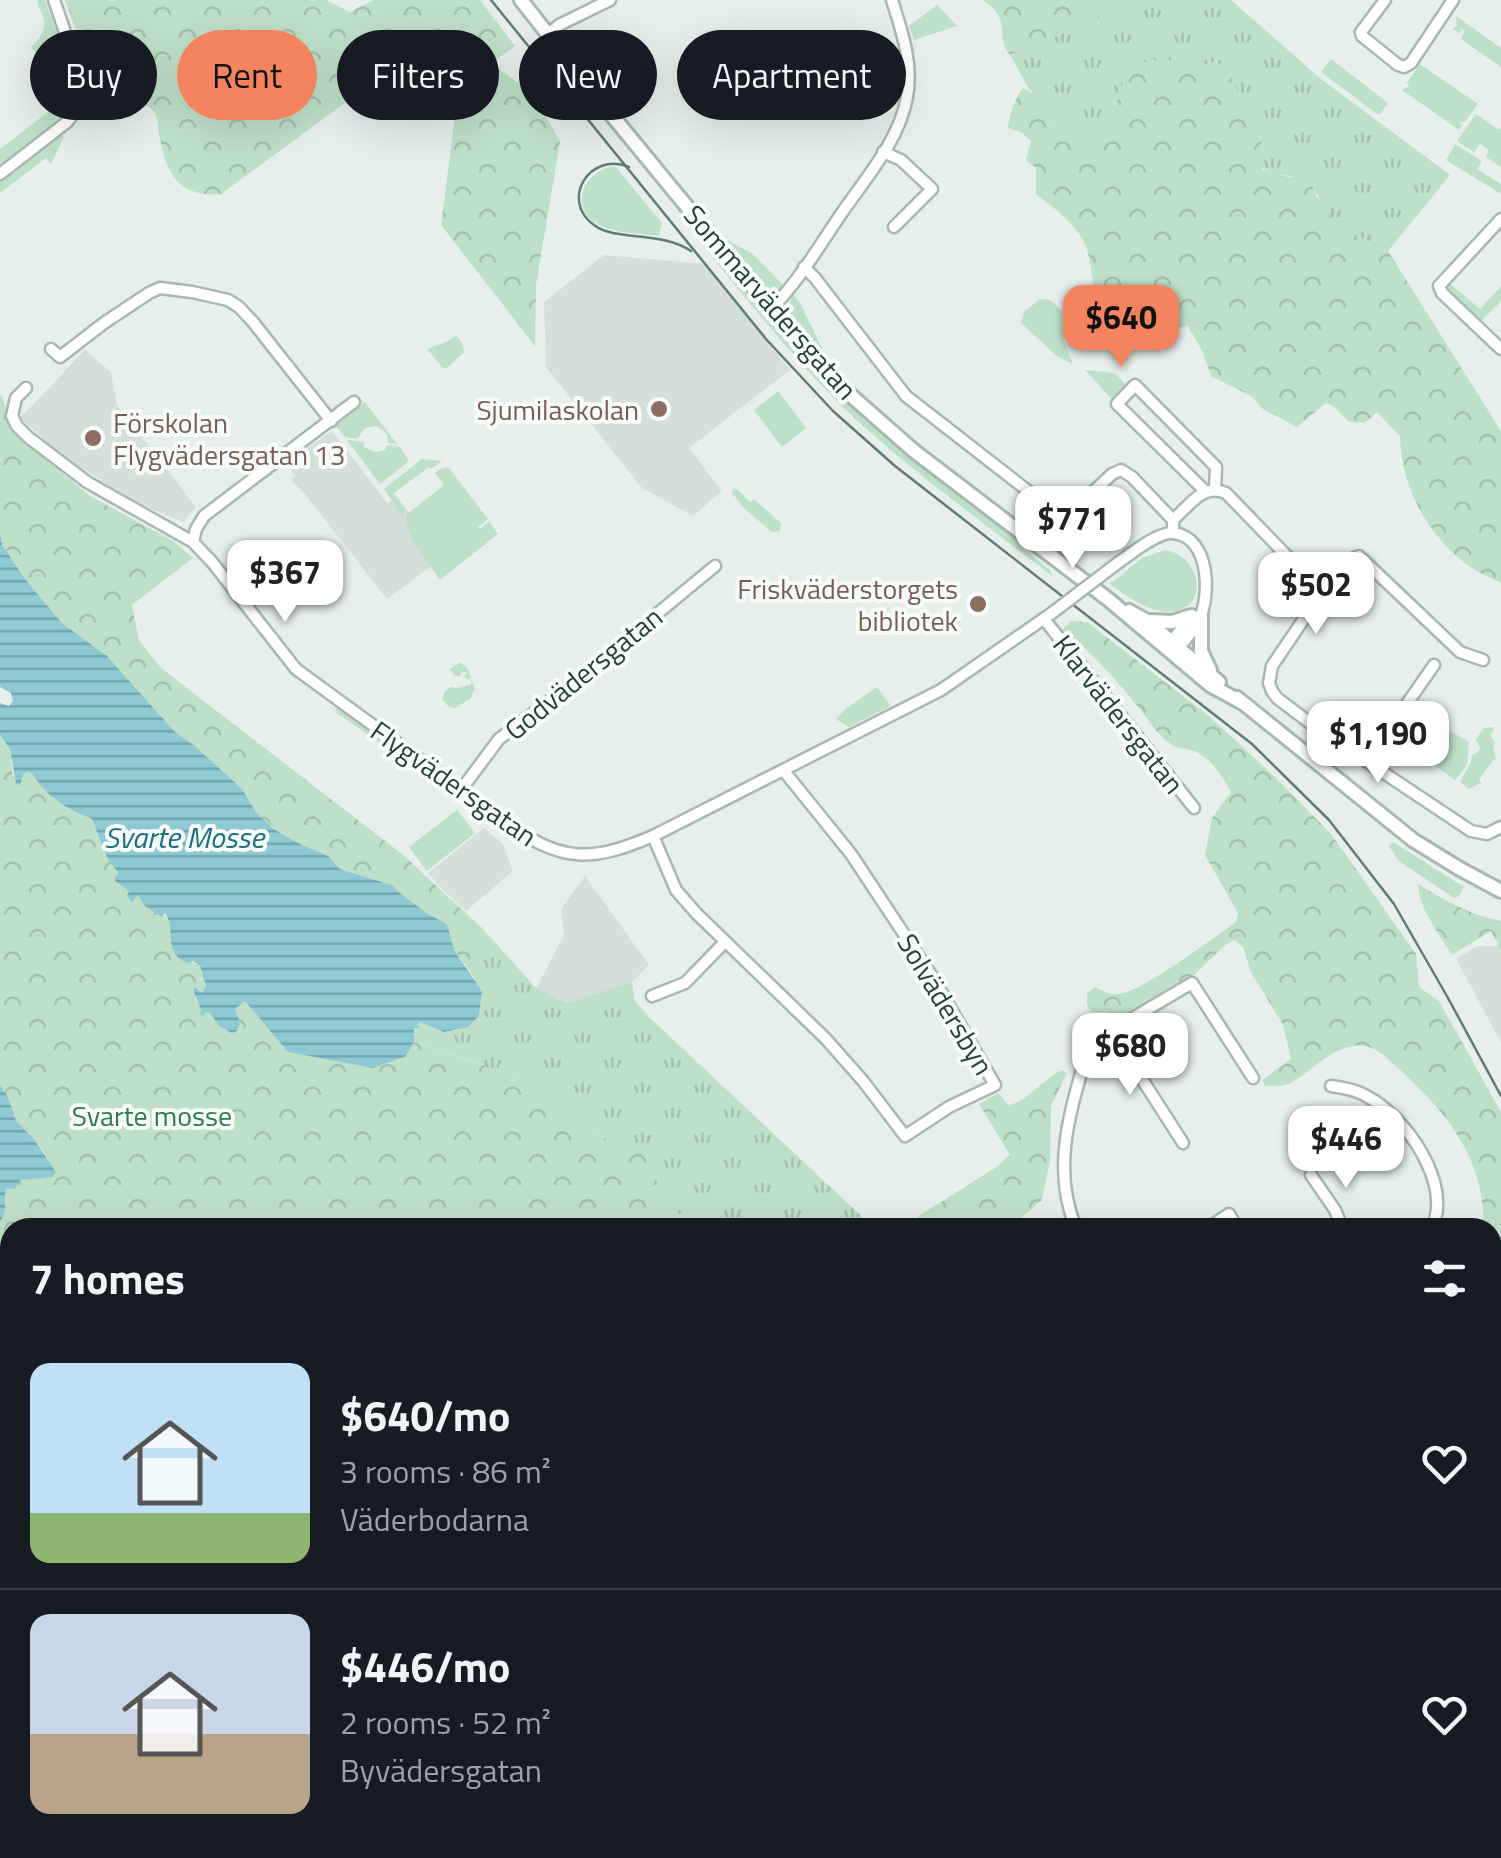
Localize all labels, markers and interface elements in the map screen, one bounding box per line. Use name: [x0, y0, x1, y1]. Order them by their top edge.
chip: Buy: [30, 30, 157, 120]
chip: Rent: [177, 30, 317, 120]
chip: Filters: [337, 30, 499, 120]
chip: New: [519, 30, 657, 120]
chip: Apartment: [677, 30, 906, 120]
street label: Sommarvädersgatan: [674, 195, 868, 409]
pin: $640: [1062, 285, 1180, 370]
text: $640: [1085, 293, 1157, 341]
place label: Sjumilaskolan: [476, 388, 639, 431]
marker: Sjumilaskolan: [648, 398, 670, 420]
place label: Förskolan Flygvädersgatan 13: [113, 401, 345, 476]
marker: Förskolan Flygvädersgatan 13: [82, 427, 104, 449]
pin: $771: [1014, 486, 1132, 571]
text: $771: [1037, 494, 1109, 542]
pin: $367: [226, 540, 344, 625]
text: $367: [249, 548, 321, 596]
pin: $502: [1257, 552, 1375, 637]
text: $502: [1280, 560, 1352, 608]
place label: Friskväderstorgets bibliotek: [737, 567, 958, 642]
marker: Friskväderstorgets bibliotek: [967, 593, 989, 615]
street label: Godvädersgatan: [494, 596, 672, 750]
street label: Klarvädersgatan: [1043, 625, 1195, 803]
pin: $1,190: [1297, 701, 1459, 786]
street label: Flygvädersgatan: [362, 709, 546, 857]
text: $1,190: [1329, 709, 1427, 757]
water label: Svarte Mosse: [104, 814, 266, 860]
street label: Solvädersbyn: [887, 925, 1005, 1083]
pin: $680: [1071, 1013, 1189, 1098]
text: $680: [1094, 1021, 1166, 1069]
park label: Svarte mosse: [72, 1094, 232, 1137]
pin: $446: [1287, 1106, 1405, 1191]
text: $446: [1310, 1114, 1382, 1162]
text: 7 homes: [30, 1246, 185, 1310]
icon: filters: [1417, 1251, 1472, 1306]
text: $640/mo: [340, 1383, 510, 1447]
icon: home: [110, 1403, 230, 1523]
icon: heart: [1417, 1436, 1472, 1491]
text: 3 rooms · 86 m²: [340, 1447, 551, 1495]
text: Väderbodarna: [340, 1495, 529, 1543]
text: $446/mo: [340, 1634, 510, 1698]
icon: home: [110, 1654, 230, 1774]
icon: heart: [1417, 1687, 1472, 1742]
text: 2 rooms · 52 m²: [340, 1698, 551, 1746]
text: Byvädersgatan: [340, 1746, 542, 1794]

